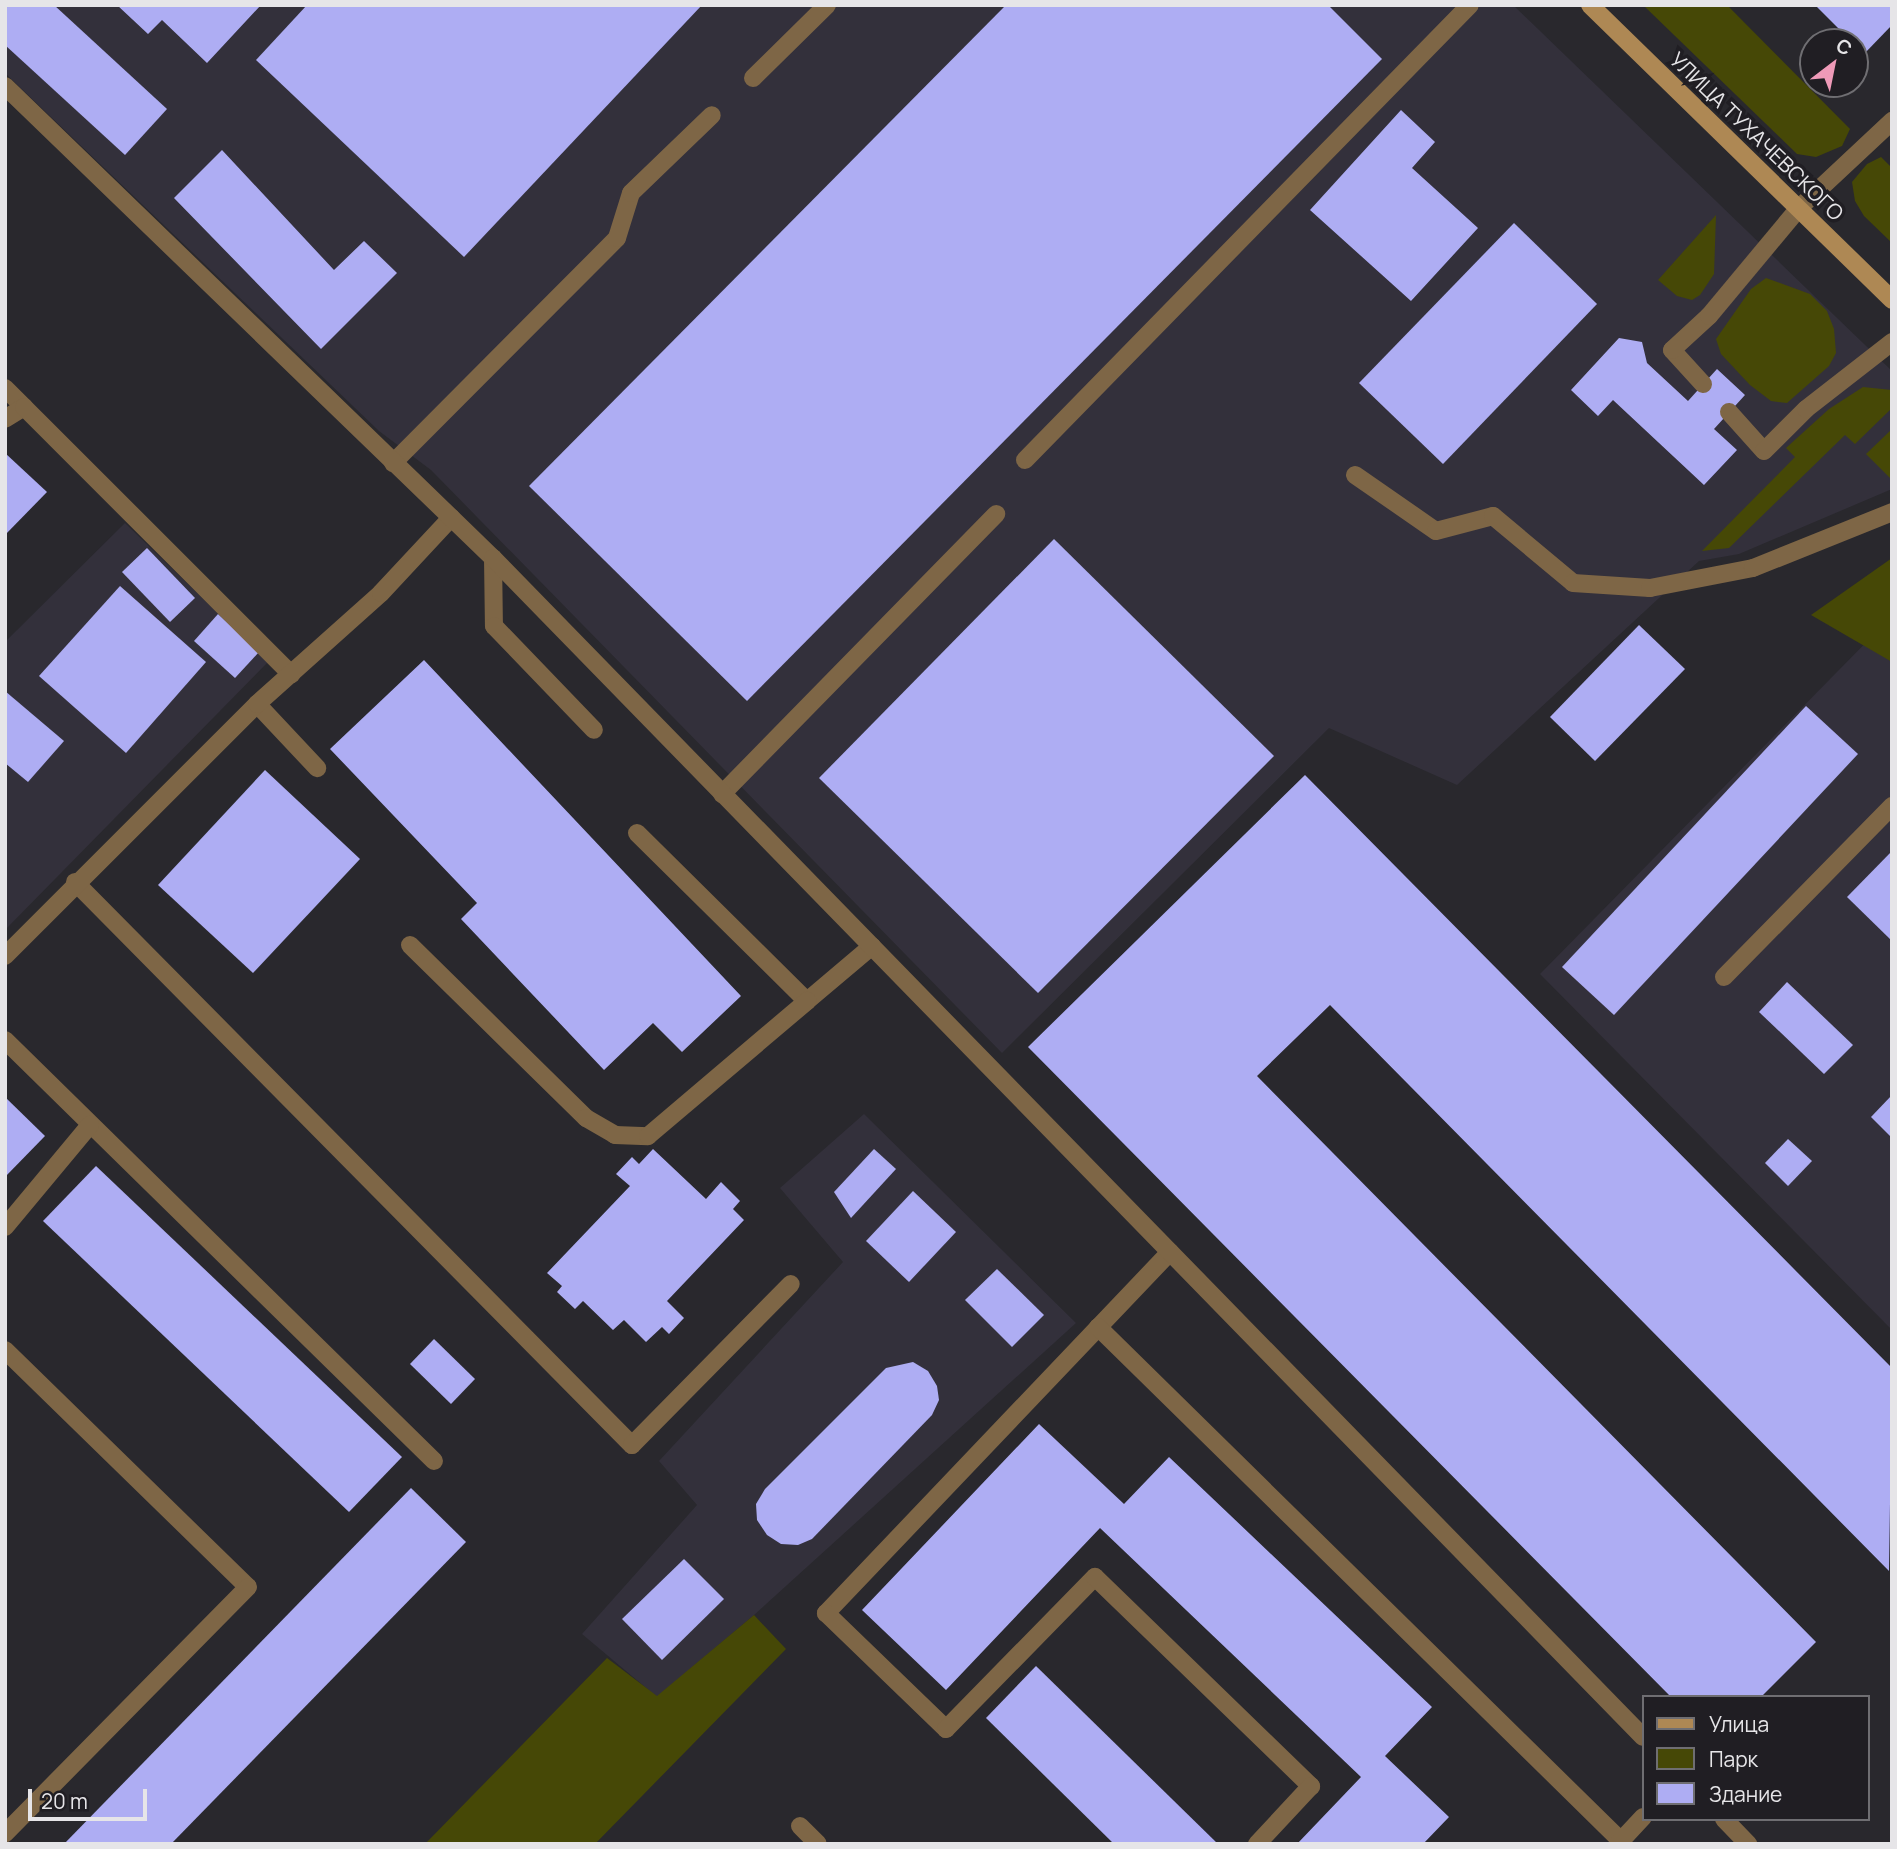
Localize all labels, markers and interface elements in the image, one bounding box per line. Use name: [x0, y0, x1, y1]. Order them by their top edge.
north arrow: [1799, 28, 1869, 98]
street label: УЛИЦА ТУХАЧЕВСКОГО: [1665, 47, 1849, 225]
legend: [1642, 1695, 1869, 1821]
text: Улица: [1709, 1710, 1769, 1738]
text: Парк: [1709, 1745, 1758, 1773]
scale bar: [32, 1776, 150, 1820]
text: Здание: [1709, 1780, 1782, 1808]
text: 20 m: [41, 1787, 88, 1815]

